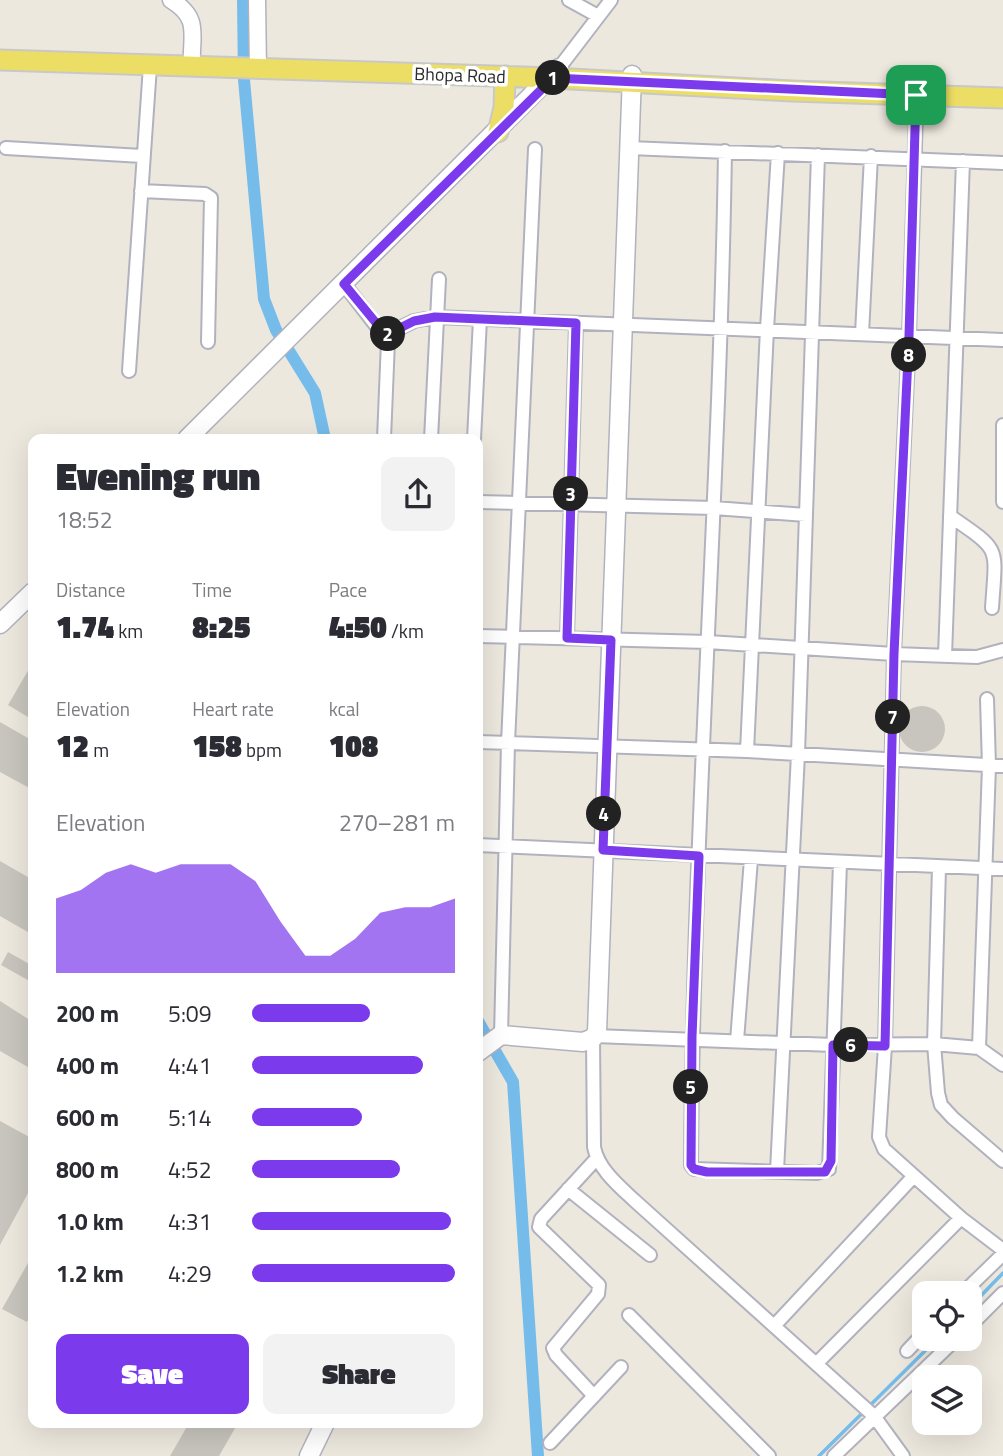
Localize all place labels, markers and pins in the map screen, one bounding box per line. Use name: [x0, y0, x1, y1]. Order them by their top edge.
pin: 1: [536, 60, 570, 96]
pin: [886, 65, 946, 125]
pin: 2: [370, 316, 406, 352]
pin: 8: [892, 338, 926, 372]
pin: 3: [554, 476, 588, 512]
pin: 7: [876, 700, 910, 734]
pin: 4: [586, 796, 622, 832]
pin: 6: [834, 1028, 868, 1062]
pin: 5: [674, 1070, 708, 1104]

